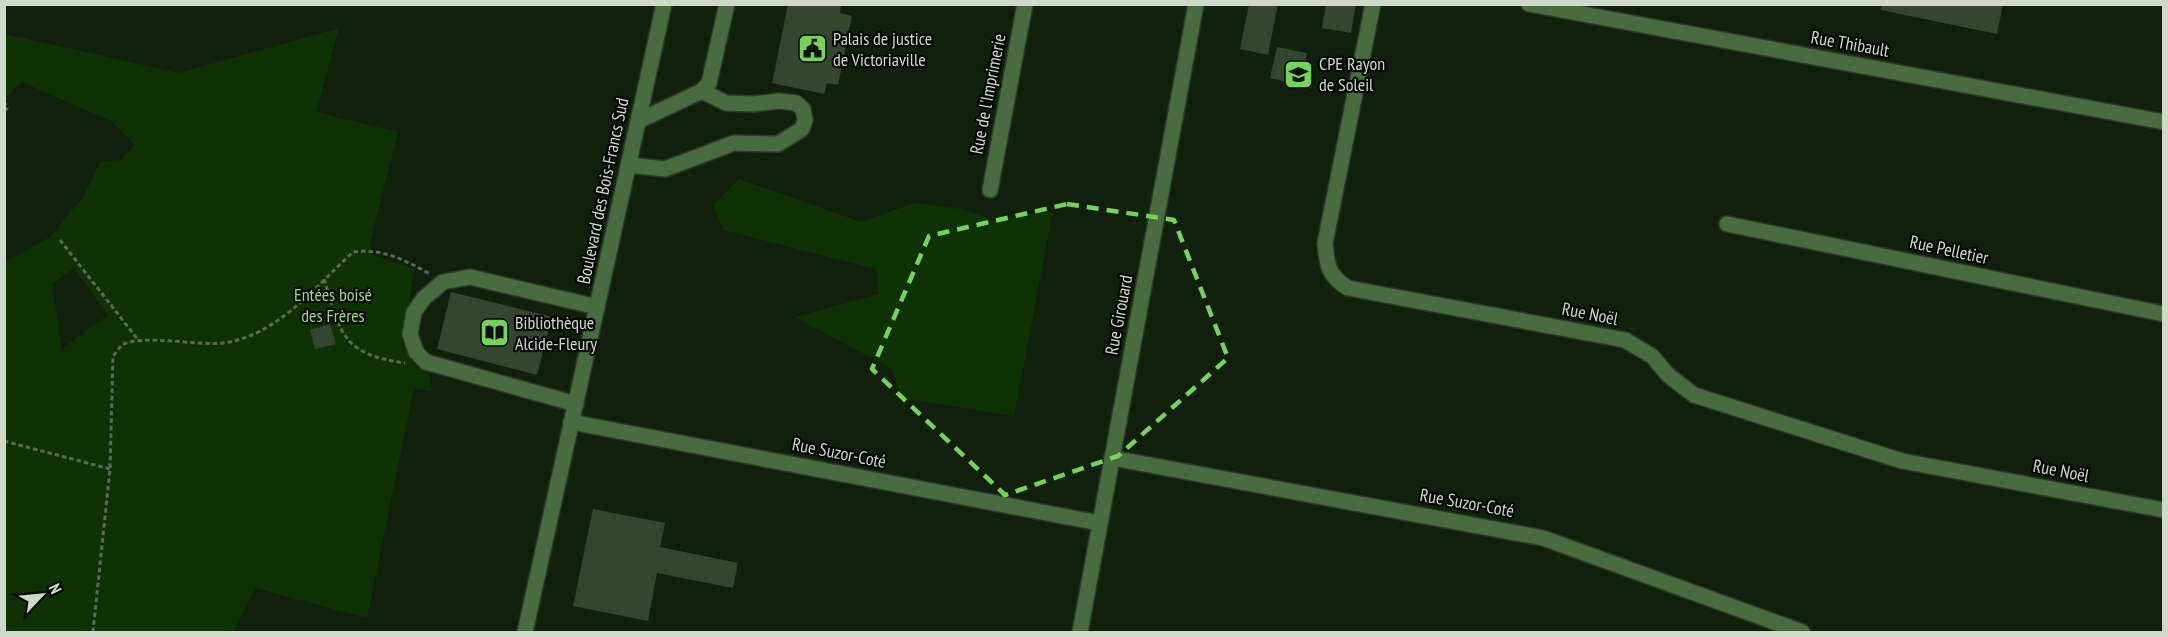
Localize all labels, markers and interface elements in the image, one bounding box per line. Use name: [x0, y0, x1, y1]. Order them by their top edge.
street label: Rue Thibault: [1809, 25, 1891, 62]
place label: Palais de justice de Victoriaville: [833, 27, 932, 71]
street label: Rue de l'Imprimerie: [965, 32, 1010, 156]
public building icon: Palais de justice de Victoriaville: [796, 33, 828, 65]
place label: CPE Rayon de Soleil: [1319, 52, 1385, 96]
school or university icon: CPE Rayon de Soleil: [1282, 58, 1314, 90]
street label: Boulevard des Bois-Francs Sud: [572, 96, 633, 286]
street label: Rue Pelletier: [1908, 230, 1991, 269]
street label: Rue Girouard: [1100, 273, 1138, 357]
park label: Entées boisé des Frères: [294, 283, 372, 327]
street label: Rue Noël: [1560, 297, 1621, 330]
place label: Bibliothèque Alcide-Fleury: [515, 311, 597, 355]
library icon: Bibliothèque Alcide-Fleury: [478, 317, 510, 349]
street label: Rue Suzor-Coté: [790, 432, 888, 473]
street label: Rue Noël: [2031, 454, 2092, 487]
street label: Rue Suzor-Coté: [1418, 483, 1516, 522]
north arrow: [12, 565, 72, 625]
text: N: [45, 580, 66, 597]

